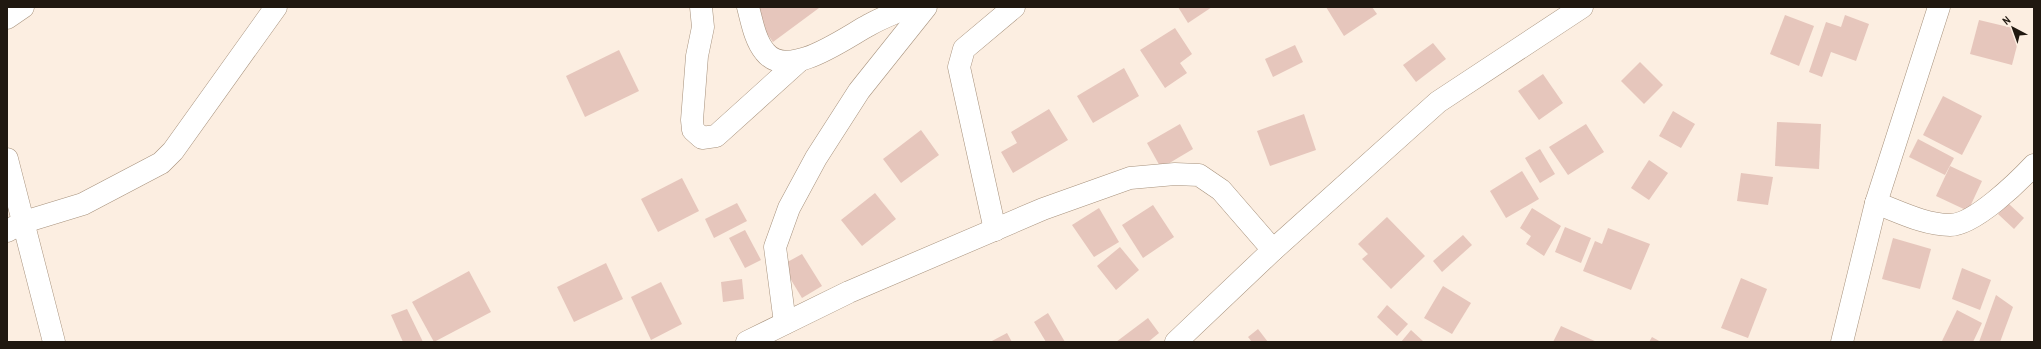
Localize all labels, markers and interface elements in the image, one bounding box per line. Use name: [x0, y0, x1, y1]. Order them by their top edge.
north arrow: [1993, 8, 2033, 48]
text: N: [1999, 13, 2013, 28]

